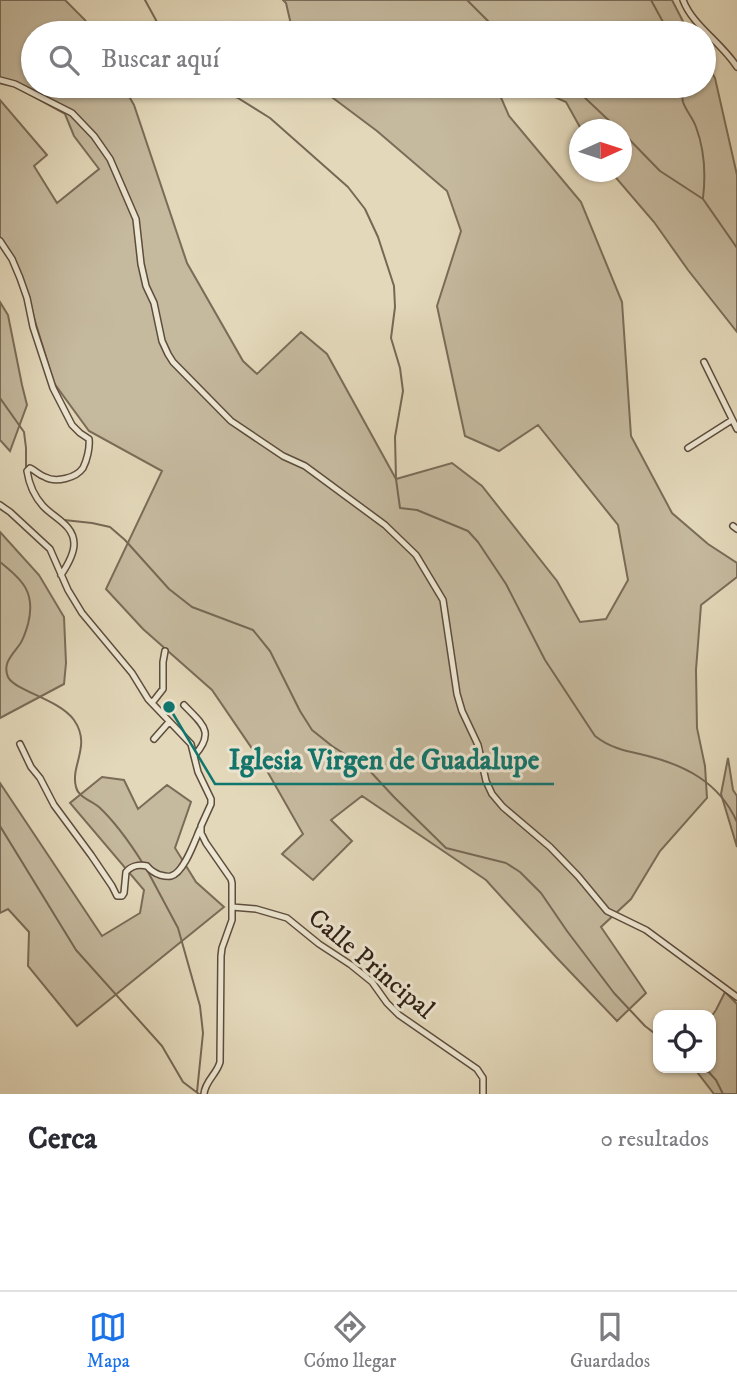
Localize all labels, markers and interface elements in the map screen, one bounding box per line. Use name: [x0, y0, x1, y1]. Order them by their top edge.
search box: [21, 21, 716, 98]
icon: search: [45, 41, 83, 79]
text: Buscar aquí: [101, 43, 219, 76]
north arrow: [569, 119, 632, 182]
callout: Iglesia Virgen de Guadalupe: [215, 735, 554, 784]
text: Iglesia Virgen de Guadalupe: [229, 743, 540, 778]
street label: Calle Principal: [301, 902, 441, 1027]
map controls: [653, 1010, 716, 1073]
button: locate: [653, 1010, 716, 1073]
text: Cerca: [28, 1121, 97, 1158]
text: 0 resultados: [601, 1125, 709, 1154]
tab: Mapa: [87, 1308, 130, 1373]
tab: Cómo llegar: [303, 1308, 396, 1373]
tab: Guardados: [570, 1308, 650, 1373]

